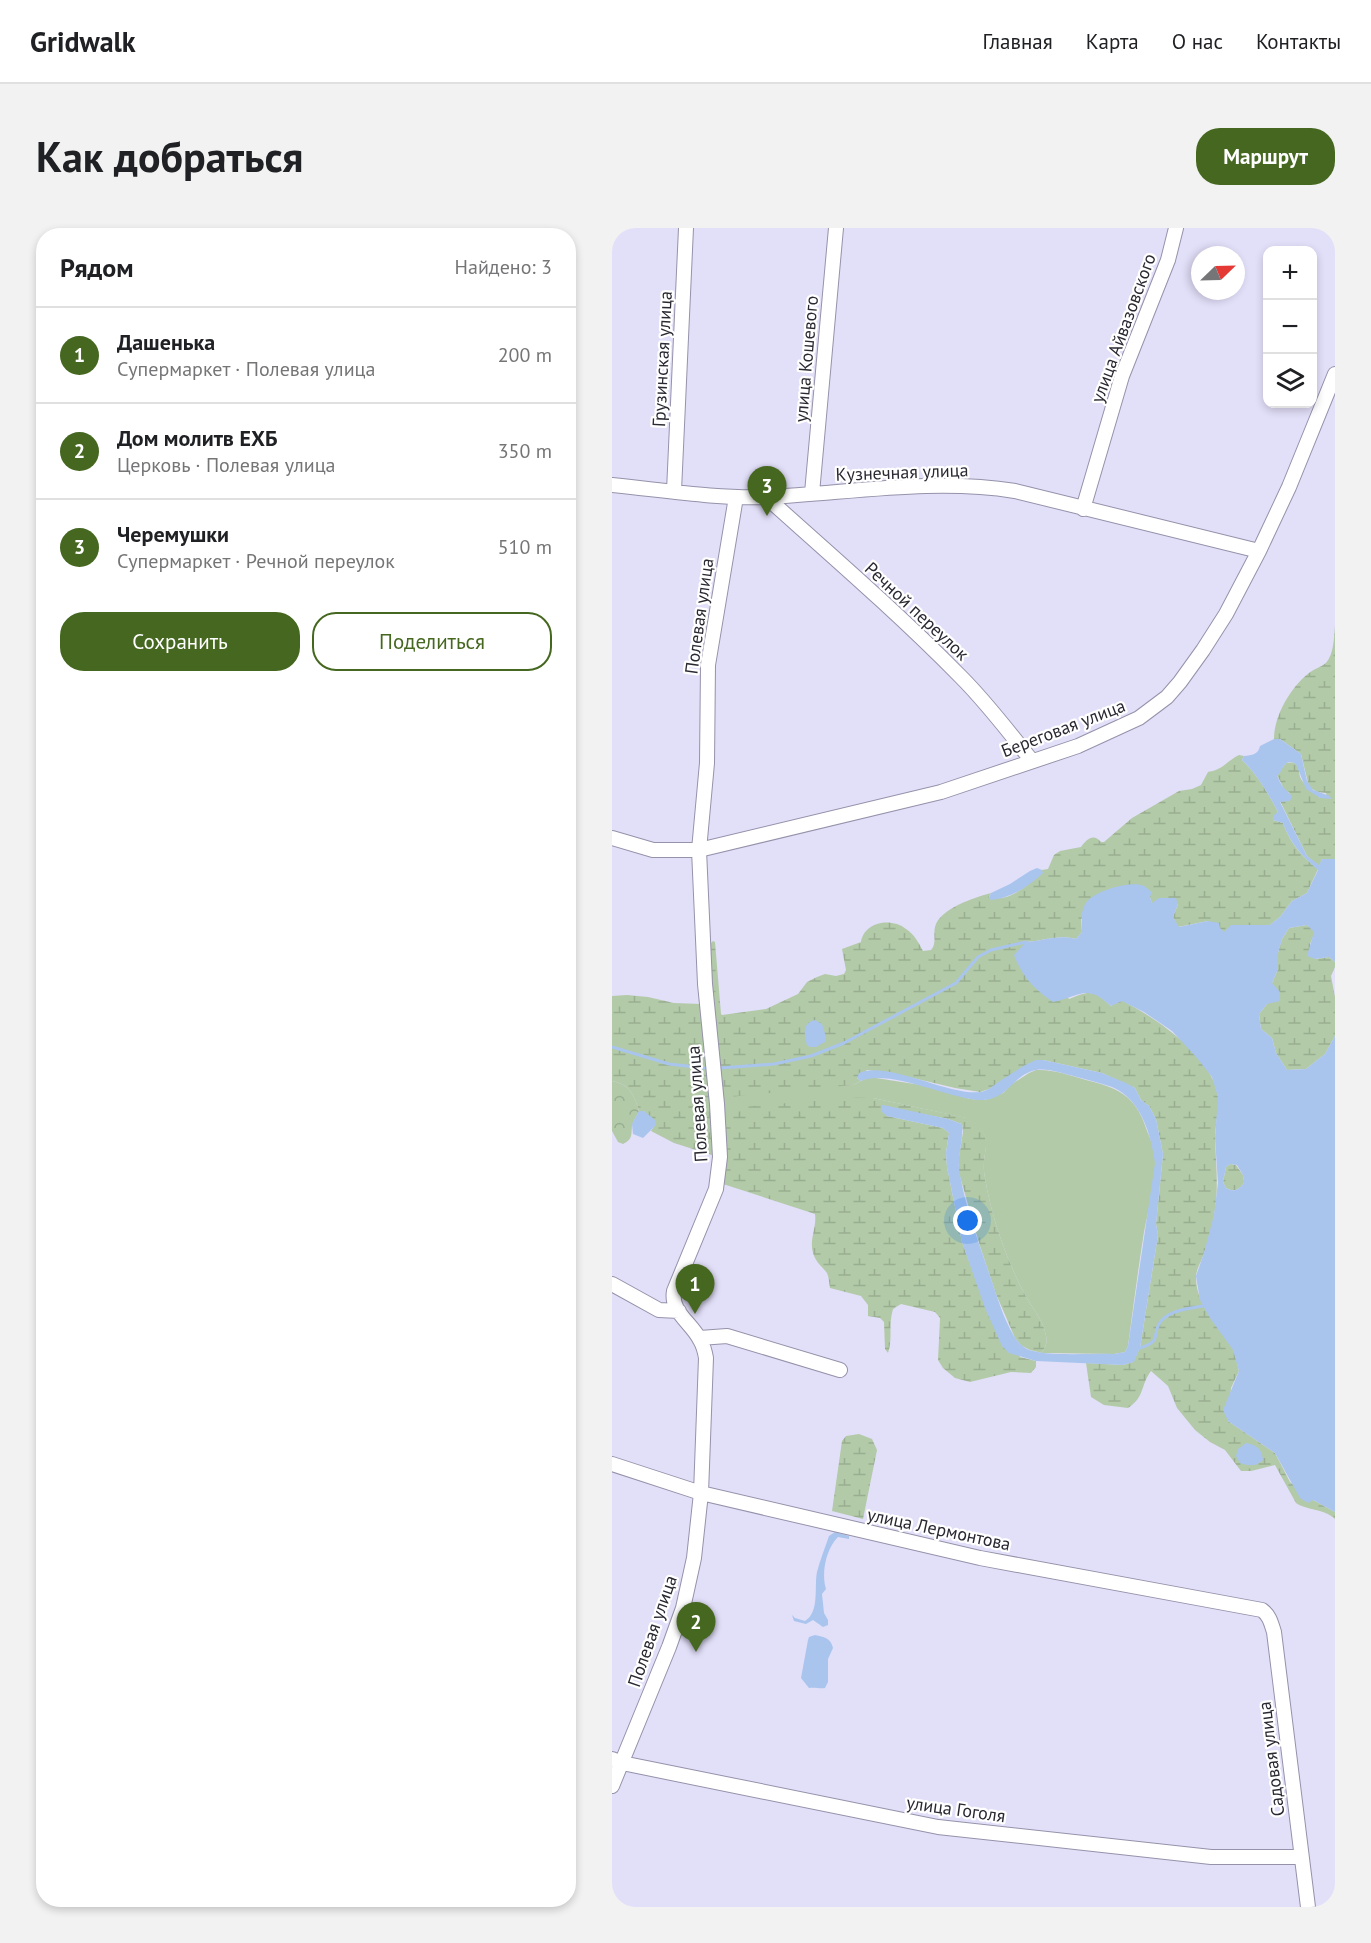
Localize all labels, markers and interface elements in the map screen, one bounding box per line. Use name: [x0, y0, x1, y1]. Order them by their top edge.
text: Gridwalk: [30, 23, 136, 60]
text: Главная: [982, 28, 1053, 55]
text: Карта: [1086, 28, 1139, 55]
text: О нас: [1172, 28, 1223, 55]
text: Контакты: [1256, 28, 1341, 55]
button: Маршрут: [1196, 128, 1335, 185]
text: Как добраться: [36, 129, 303, 184]
north arrow: [1191, 246, 1245, 300]
map controls: [1263, 246, 1317, 408]
button: +: [1263, 246, 1317, 300]
street label: улица Айвазовского: [1085, 250, 1161, 406]
text: Рядом: [60, 251, 134, 284]
text: Найдено: 3: [455, 254, 552, 280]
street label: Грузинская улица: [647, 290, 677, 428]
street label: улица Кошевого: [789, 295, 823, 423]
button: −: [1263, 300, 1317, 354]
text: Дашенька: [117, 328, 215, 356]
text: 1: [74, 342, 85, 368]
text: 200 m: [498, 342, 552, 368]
button: layers: [1263, 354, 1317, 408]
text: Супермаркет · Полевая улица: [117, 356, 375, 382]
text: Дом молитв ЕХБ: [117, 424, 277, 452]
text: 2: [74, 438, 85, 464]
text: 350 m: [498, 438, 552, 464]
text: Церковь · Полевая улица: [117, 452, 336, 478]
street label: Кузнечная улица: [835, 458, 969, 486]
pin: 3: [748, 466, 786, 516]
text: Черемушки: [117, 520, 229, 548]
text: 3: [74, 534, 85, 560]
text: 510 m: [498, 534, 552, 560]
text: Супермаркет · Речной переулок: [117, 548, 395, 574]
street label: Полевая улица: [679, 557, 719, 675]
street label: Речной переулок: [860, 557, 974, 665]
button: Сохранить: [60, 612, 300, 671]
button: Поделиться: [312, 612, 552, 671]
street label: Береговая улица: [998, 694, 1128, 762]
street label: Полевая улица: [681, 1045, 713, 1163]
your location: [953, 1206, 982, 1235]
pin: 1: [676, 1264, 715, 1314]
street label: улица Лермонтова: [865, 1503, 1013, 1555]
street label: Полевая улица: [622, 1572, 682, 1690]
pin: 2: [676, 1602, 716, 1652]
street label: Садовая улица: [1253, 1700, 1289, 1818]
street label: улица Гоголя: [905, 1791, 1007, 1827]

